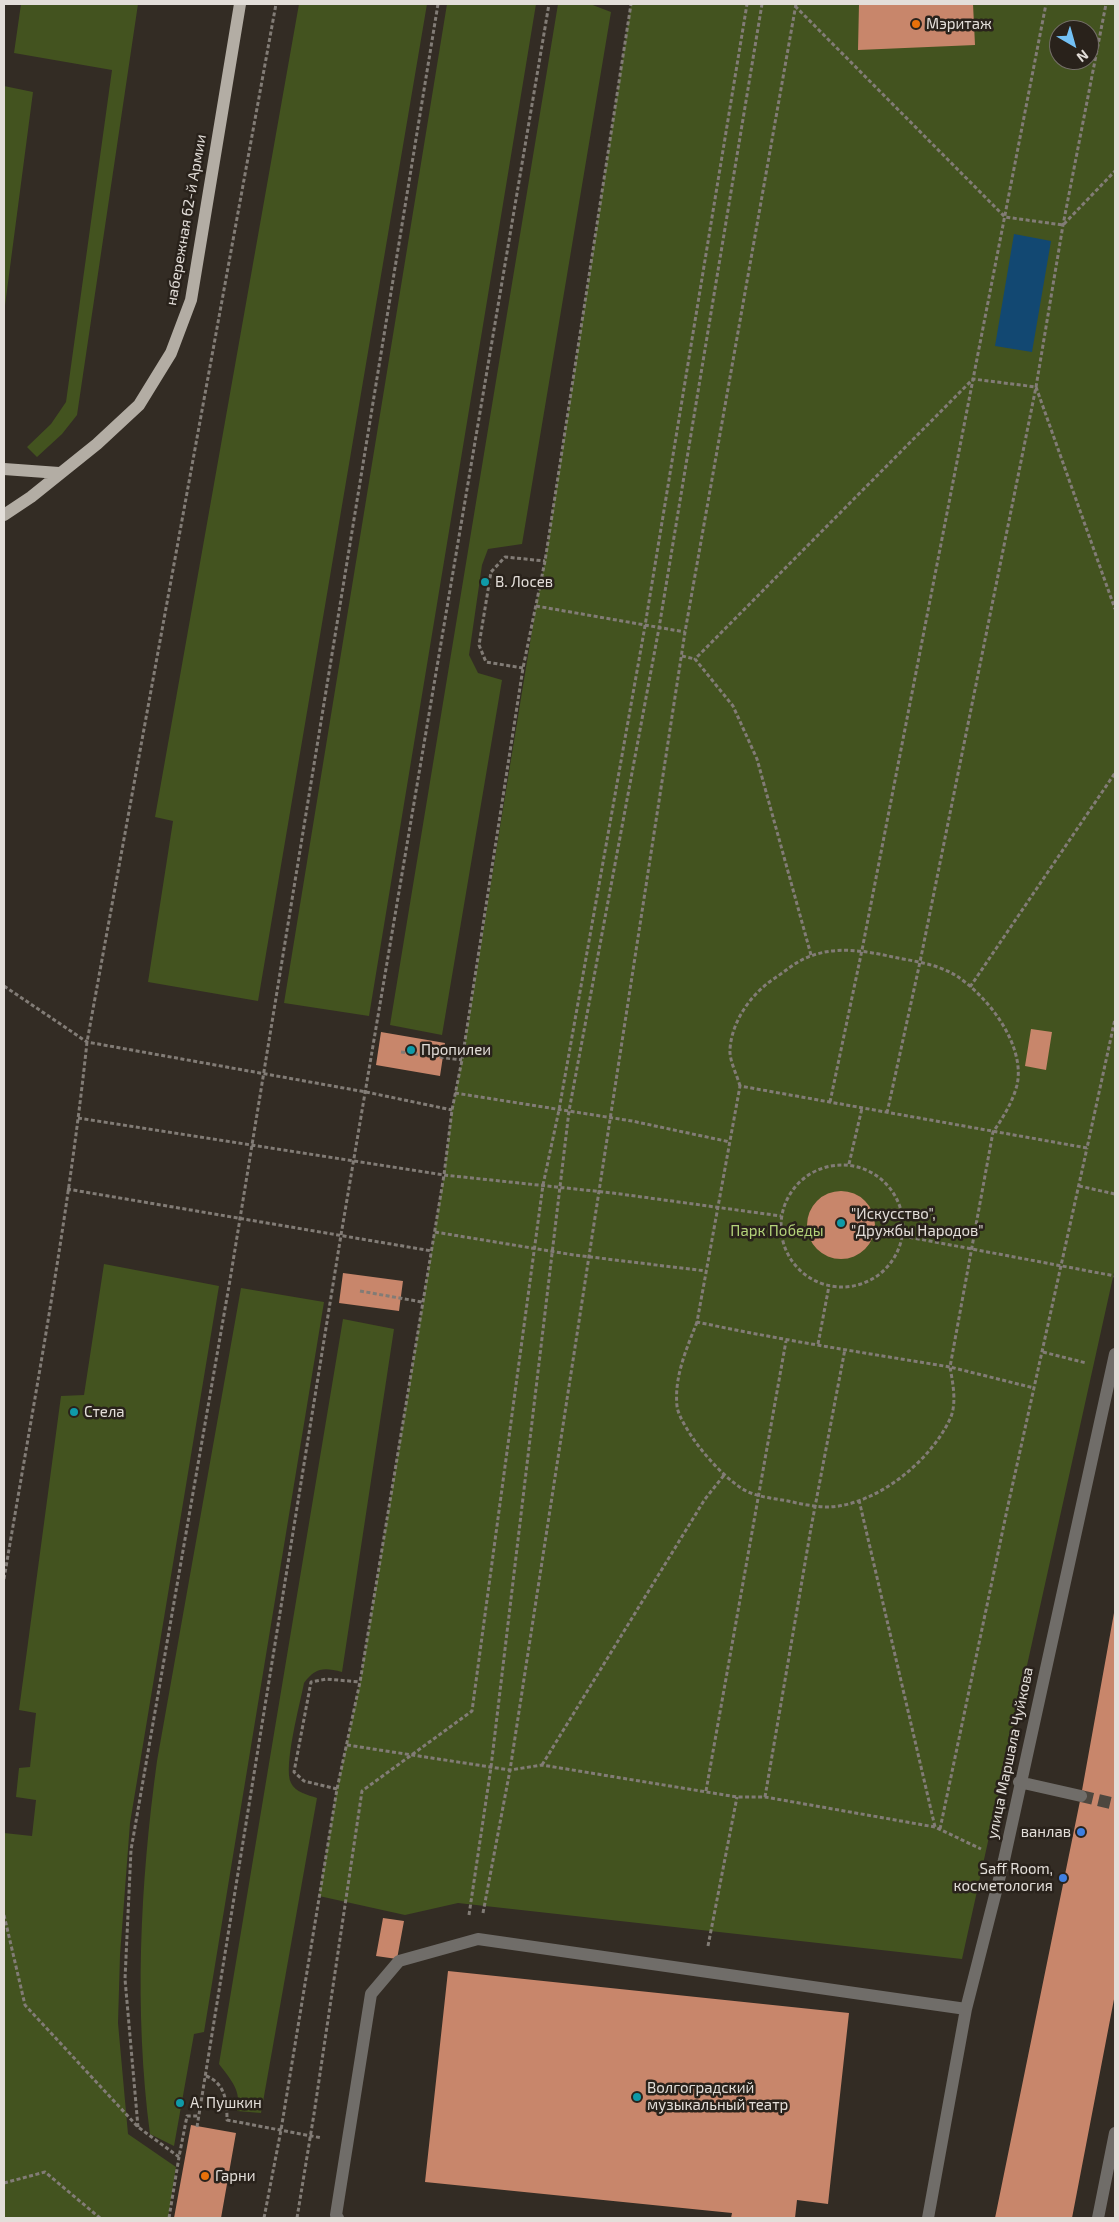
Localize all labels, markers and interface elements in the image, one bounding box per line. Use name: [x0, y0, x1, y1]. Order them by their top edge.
place label: Мэритаж: [926, 15, 992, 33]
marker: Мэритаж: [910, 18, 922, 30]
north arrow: [1049, 20, 1099, 70]
text: N: [1074, 47, 1092, 66]
street label: набережная 62-й Армии: [162, 133, 210, 307]
place label: В. Лосев: [495, 573, 553, 591]
marker: В. Лосев: [479, 576, 491, 588]
place label: Пропилеи: [421, 1041, 491, 1059]
marker: Пропилеи: [405, 1044, 417, 1056]
place label: "Искусство", "Дружбы Народов": [851, 1205, 984, 1240]
marker: "Искусство", "Дружбы Народов": [835, 1217, 847, 1229]
park label: Парк Победы: [730, 1222, 824, 1240]
place label: Стела: [84, 1403, 125, 1421]
marker: Стела: [68, 1406, 80, 1418]
street label: улица Маршала Чуйкова: [983, 1665, 1037, 1841]
place label: ванлав: [1021, 1823, 1071, 1841]
marker: ванлав: [1075, 1826, 1087, 1838]
place label: Saff Room, косметология: [954, 1860, 1053, 1895]
marker: Saff Room, косметология: [1057, 1872, 1069, 1884]
place label: Волгоградский музыкальный театр: [647, 2079, 788, 2114]
marker: Волгоградский музыкальный театр: [631, 2091, 643, 2103]
place label: А. Пушкин: [190, 2094, 262, 2112]
marker: А. Пушкин: [174, 2097, 186, 2109]
place label: Гарни: [215, 2167, 256, 2185]
marker: Гарни: [199, 2170, 211, 2182]

